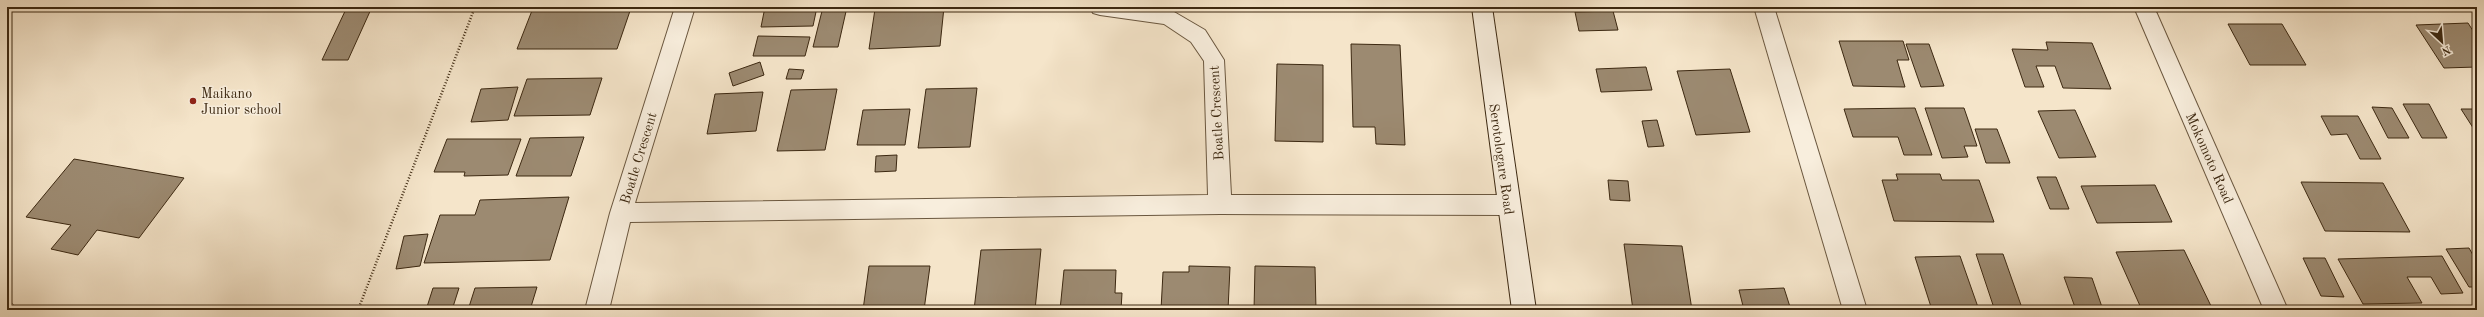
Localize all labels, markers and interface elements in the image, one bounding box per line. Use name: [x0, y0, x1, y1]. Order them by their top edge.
north arrow: [2422, 22, 2462, 62]
text: N: [2439, 43, 2452, 57]
street label: Boatle Crescent: [1208, 65, 1226, 161]
place label: Maikano Junior school: [201, 87, 282, 117]
marker: Maikano Junior school: [188, 96, 198, 106]
street label: Serotologare Road: [1486, 103, 1516, 216]
street label: Boatle Crescent: [618, 111, 660, 206]
street label: Mokomoto Road: [2183, 111, 2235, 206]

